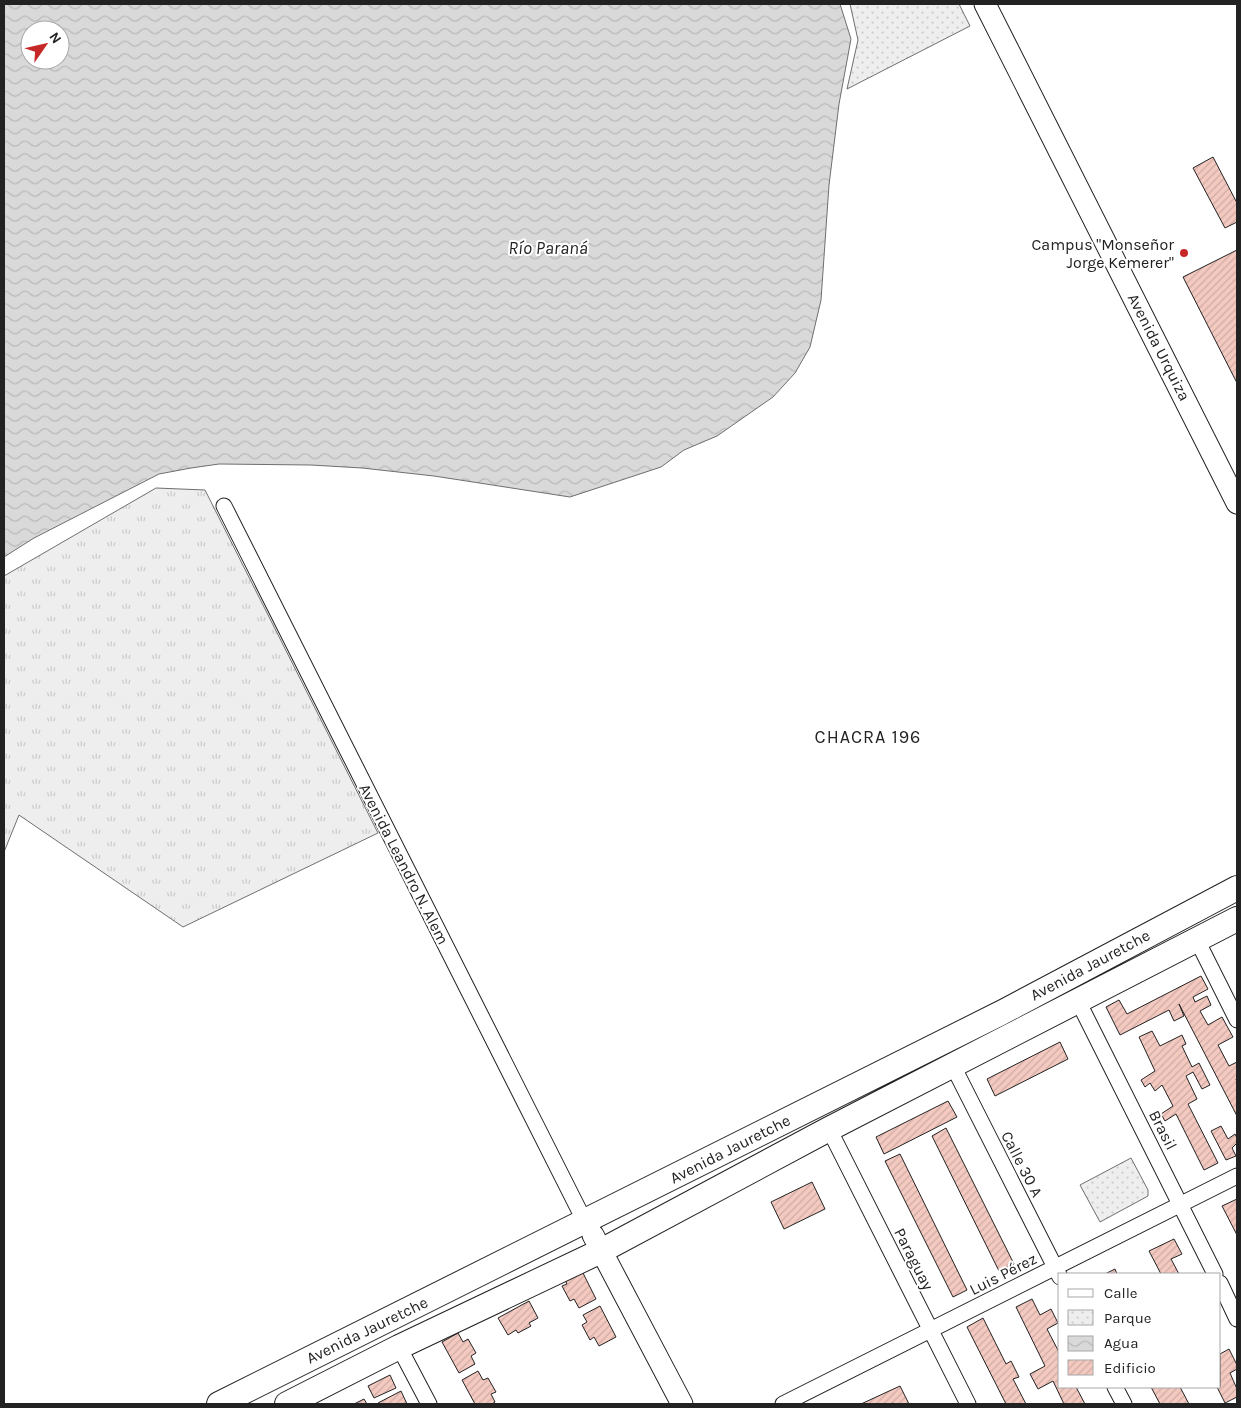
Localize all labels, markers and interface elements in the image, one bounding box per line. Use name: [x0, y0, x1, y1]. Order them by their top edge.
north arrow: [20, 20, 70, 70]
text: N: [46, 29, 65, 47]
place label: Campus "Monseñor Jorge Kemerer": [1032, 235, 1174, 272]
water label: Río Paraná: [508, 237, 588, 259]
marker: Campus "Monseñor Jorge Kemerer": [1178, 247, 1190, 259]
street label: Avenida Urquiza: [1124, 290, 1194, 404]
district label: CHACRA 196: [815, 726, 921, 748]
street label: Avenida Leandro N. Alem: [355, 780, 453, 948]
street label: Avenida Jauretche: [1027, 925, 1153, 1005]
street label: Brasil: [1145, 1107, 1181, 1153]
street label: Avenida Jauretche: [667, 1110, 793, 1188]
street label: Calle 30 A: [997, 1128, 1047, 1200]
street label: Paraguay: [890, 1225, 938, 1294]
street label: Luis Pérez: [966, 1249, 1040, 1299]
legend: [1058, 1273, 1221, 1388]
text: Calle: [1104, 1284, 1138, 1302]
street label: Avenida Jauretche: [303, 1292, 431, 1368]
text: Parque: [1104, 1309, 1152, 1327]
text: Agua: [1104, 1334, 1138, 1352]
text: Edificio: [1104, 1359, 1156, 1377]

